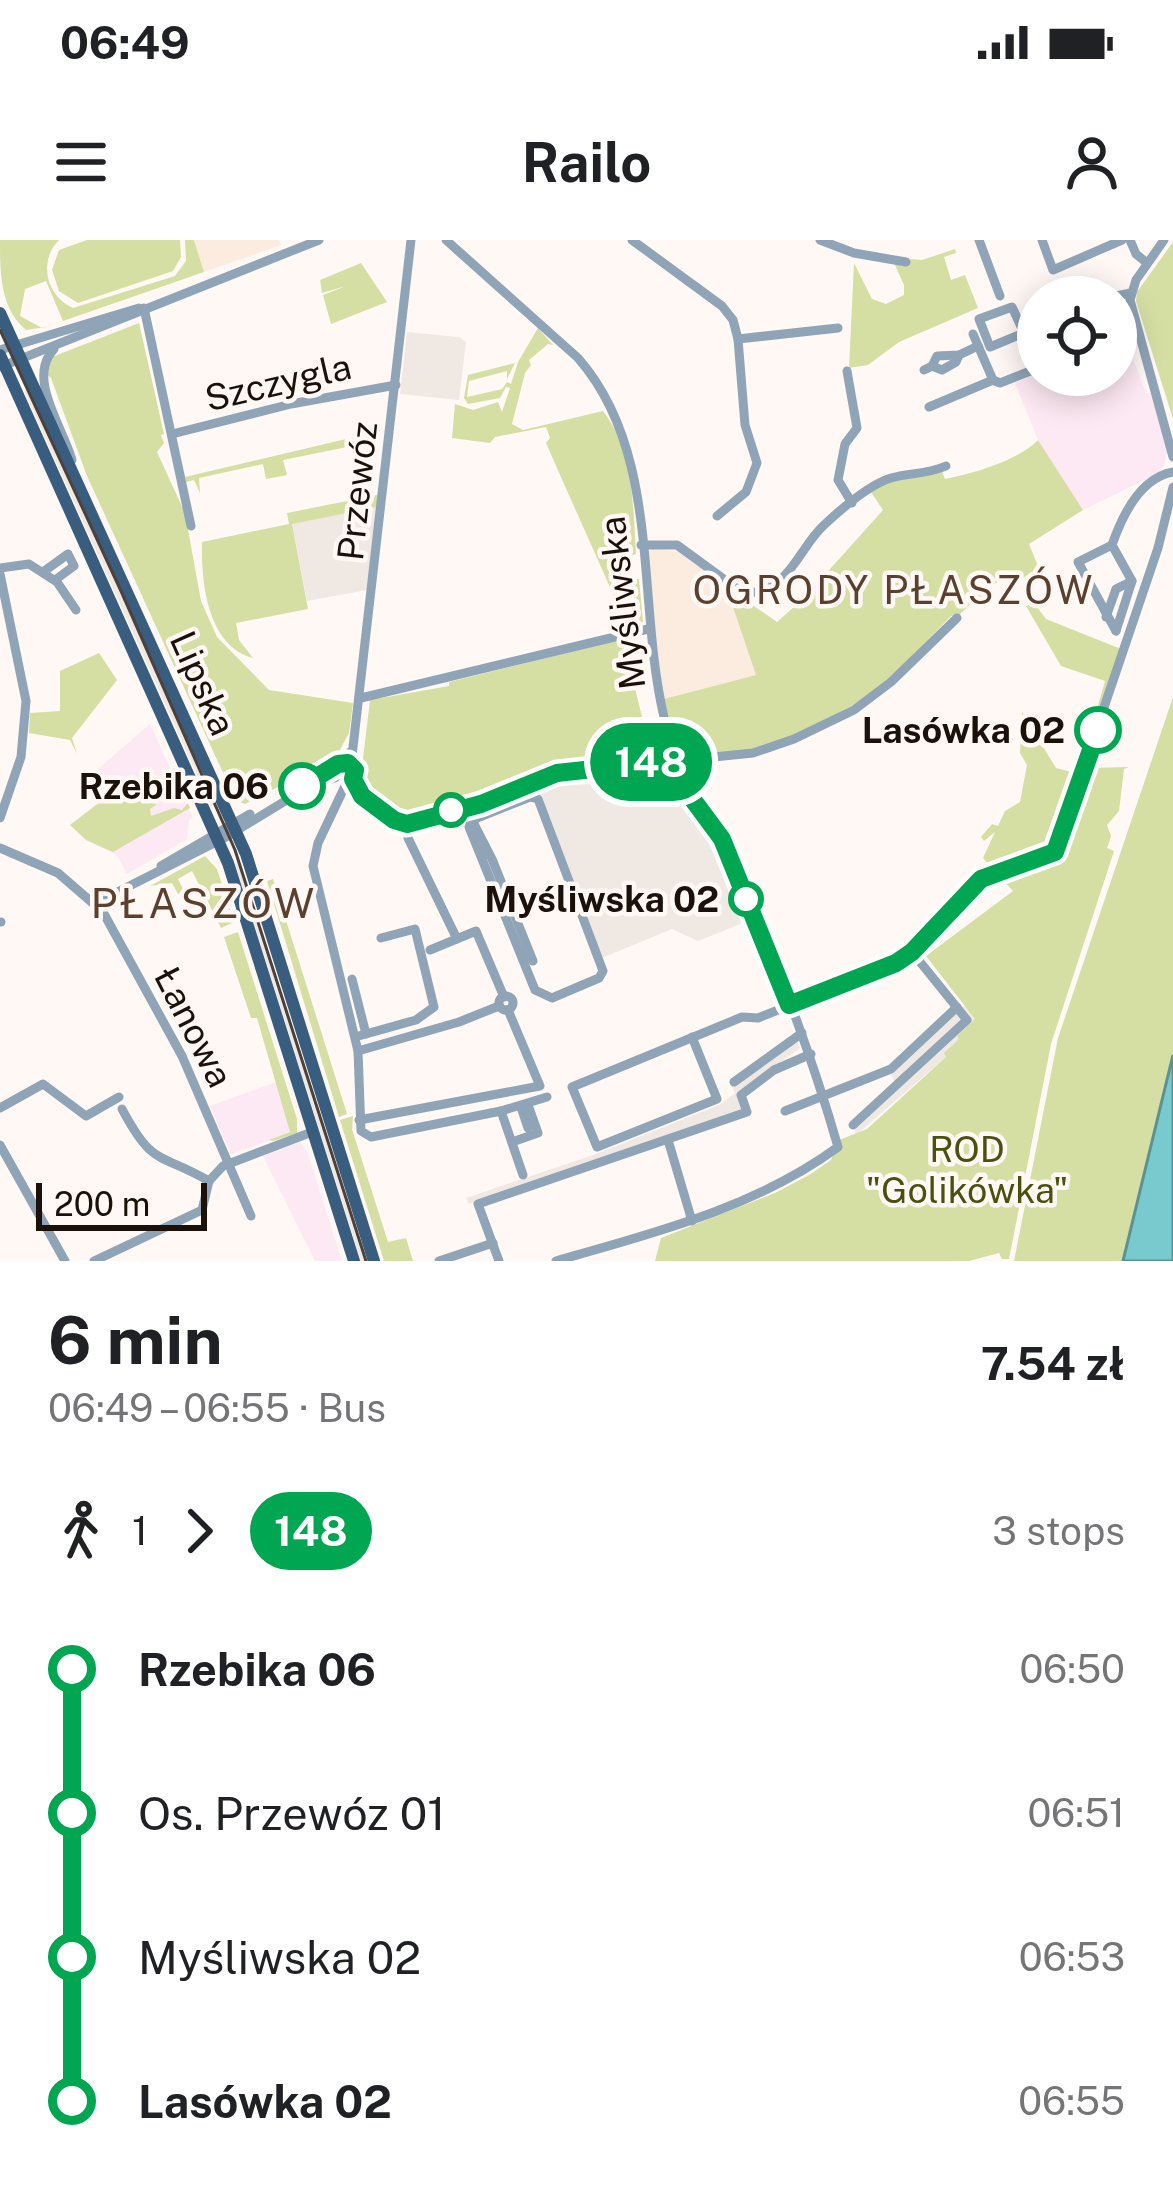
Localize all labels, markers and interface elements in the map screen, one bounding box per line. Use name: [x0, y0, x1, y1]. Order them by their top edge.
text: 06:49: [60, 16, 190, 69]
icon: menu: [48, 129, 114, 195]
icon: person: [1059, 129, 1125, 195]
text: Railo: [522, 131, 651, 194]
map controls: [1017, 276, 1137, 396]
button: locate: [1017, 276, 1137, 396]
street label: Szczygla: [201, 345, 355, 419]
street label: Przewóz: [329, 419, 385, 563]
street label: Myśliwska: [591, 514, 653, 692]
district label: OGRODY PŁASZÓW: [693, 566, 1095, 613]
street label: Lipska: [162, 625, 244, 741]
marker: Lasówka 02: [1076, 708, 1120, 752]
place label: Lasówka 02: [862, 709, 1065, 751]
line badge: 148: [582, 723, 720, 801]
text: 148: [614, 737, 688, 786]
marker: Rzebika 06: [280, 764, 324, 808]
place label: Rzebika 06: [79, 765, 269, 807]
unlabelled marker: [435, 794, 467, 826]
district label: PŁASZÓW: [91, 878, 317, 927]
place label: Myśliwska 02: [484, 878, 719, 920]
marker: Myśliwska 02: [730, 883, 762, 915]
street label: Łanowa: [146, 960, 242, 1094]
park label: ROD "Golikówka": [866, 1128, 1068, 1211]
scale bar: [36, 1177, 207, 1230]
text: 200 m: [54, 1185, 150, 1223]
text: 6 min: [48, 1301, 223, 1379]
text: 7.54 zł: [981, 1337, 1125, 1390]
text: 06:49 – 06:55 · Bus: [48, 1385, 386, 1431]
icon: walk: [48, 1498, 114, 1564]
icon: forward: [166, 1498, 232, 1564]
text: 148: [274, 1506, 348, 1555]
text: 1: [132, 1508, 148, 1554]
text: 3 stops: [992, 1508, 1125, 1554]
text: Rzebika 06: [138, 1643, 376, 1696]
text: 06:50: [1019, 1646, 1125, 1692]
text: Os. Przewóz 01: [138, 1787, 446, 1840]
text: 06:51: [1027, 1790, 1125, 1836]
text: Myśliwska 02: [138, 1931, 421, 1984]
text: 06:53: [1019, 1934, 1125, 1980]
text: Lasówka 02: [138, 2075, 392, 2128]
text: 06:55: [1018, 2078, 1125, 2124]

